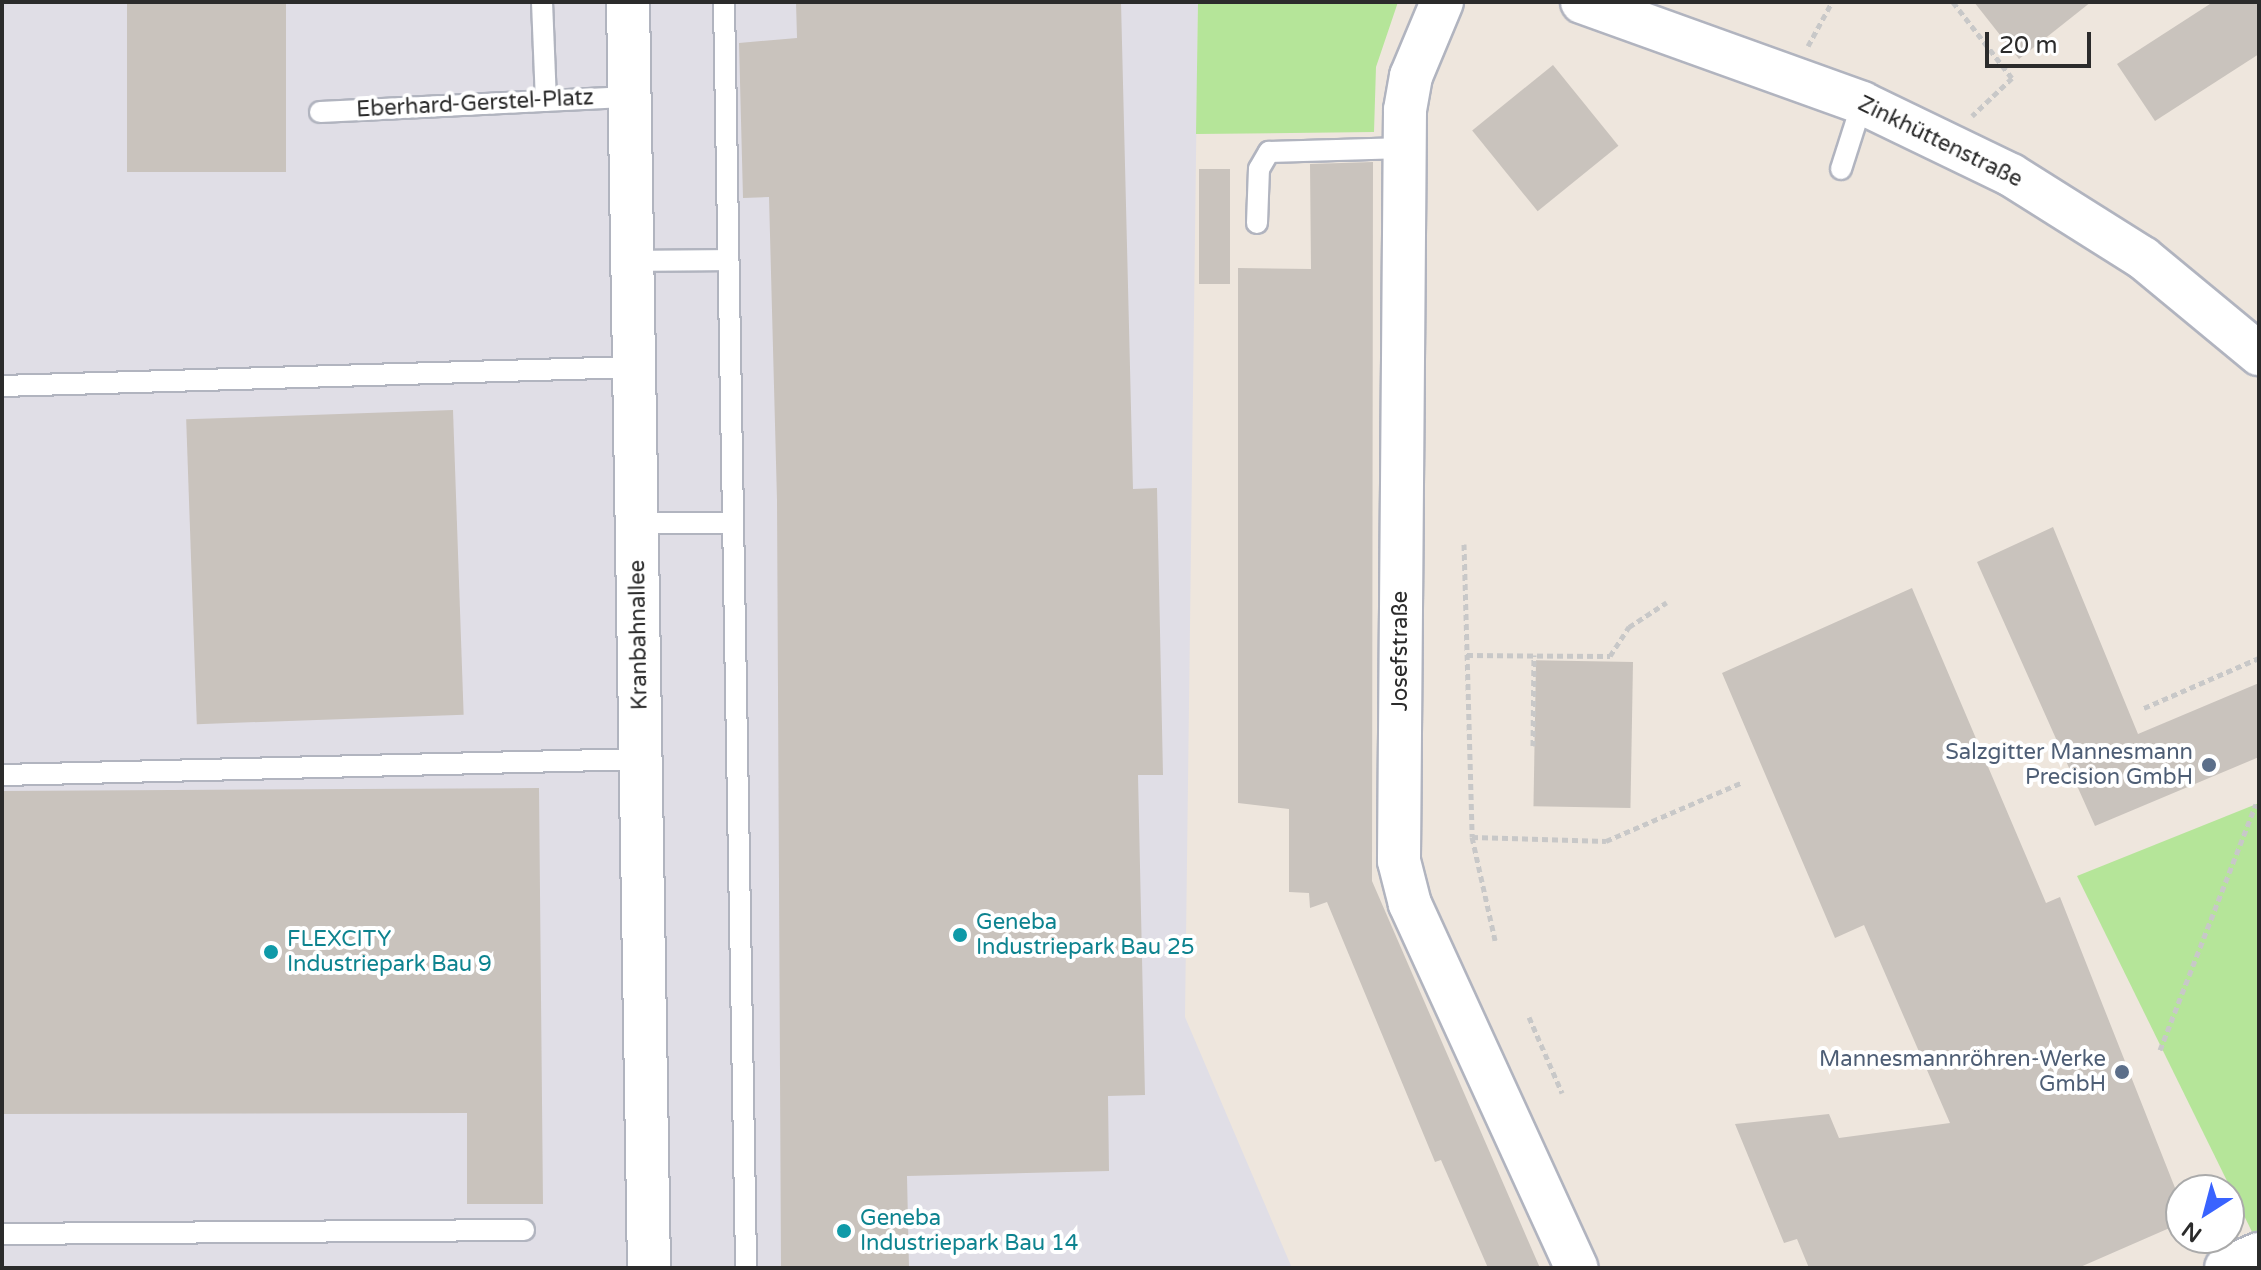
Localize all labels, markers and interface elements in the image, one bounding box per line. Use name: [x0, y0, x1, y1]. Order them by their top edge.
scale bar: [1989, 16, 2095, 66]
text: 20 m: [1999, 31, 2057, 60]
street label: Eberhard-Gerstel-Platz: [356, 85, 594, 123]
street label: Zinkhüttenstraße: [1853, 91, 2027, 193]
street label: Kranbahnallee: [624, 560, 654, 710]
street label: Josefstraße: [1388, 591, 1414, 711]
place label: Salzgitter Mannesmann Precision GmbH: [1945, 739, 2193, 790]
marker: Salzgitter Mannesmann Precision GmbH: [2200, 756, 2218, 774]
place label: Geneba Industriepark Bau 25: [976, 909, 1195, 960]
place label: FLEXCITY Industriepark Bau 9: [287, 926, 492, 978]
marker: Geneba Industriepark Bau 25: [951, 926, 969, 944]
marker: FLEXCITY Industriepark Bau 9: [262, 943, 280, 961]
place label: Mannesmannröhren-Werke GmbH: [1819, 1046, 2106, 1098]
marker: Mannesmannröhren-Werke GmbH: [2113, 1063, 2131, 1081]
north arrow: [2165, 1174, 2245, 1254]
place label: Geneba Industriepark Bau 14: [860, 1205, 1079, 1256]
text: N: [2177, 1216, 2207, 1248]
marker: Geneba Industriepark Bau 14: [835, 1222, 853, 1240]

